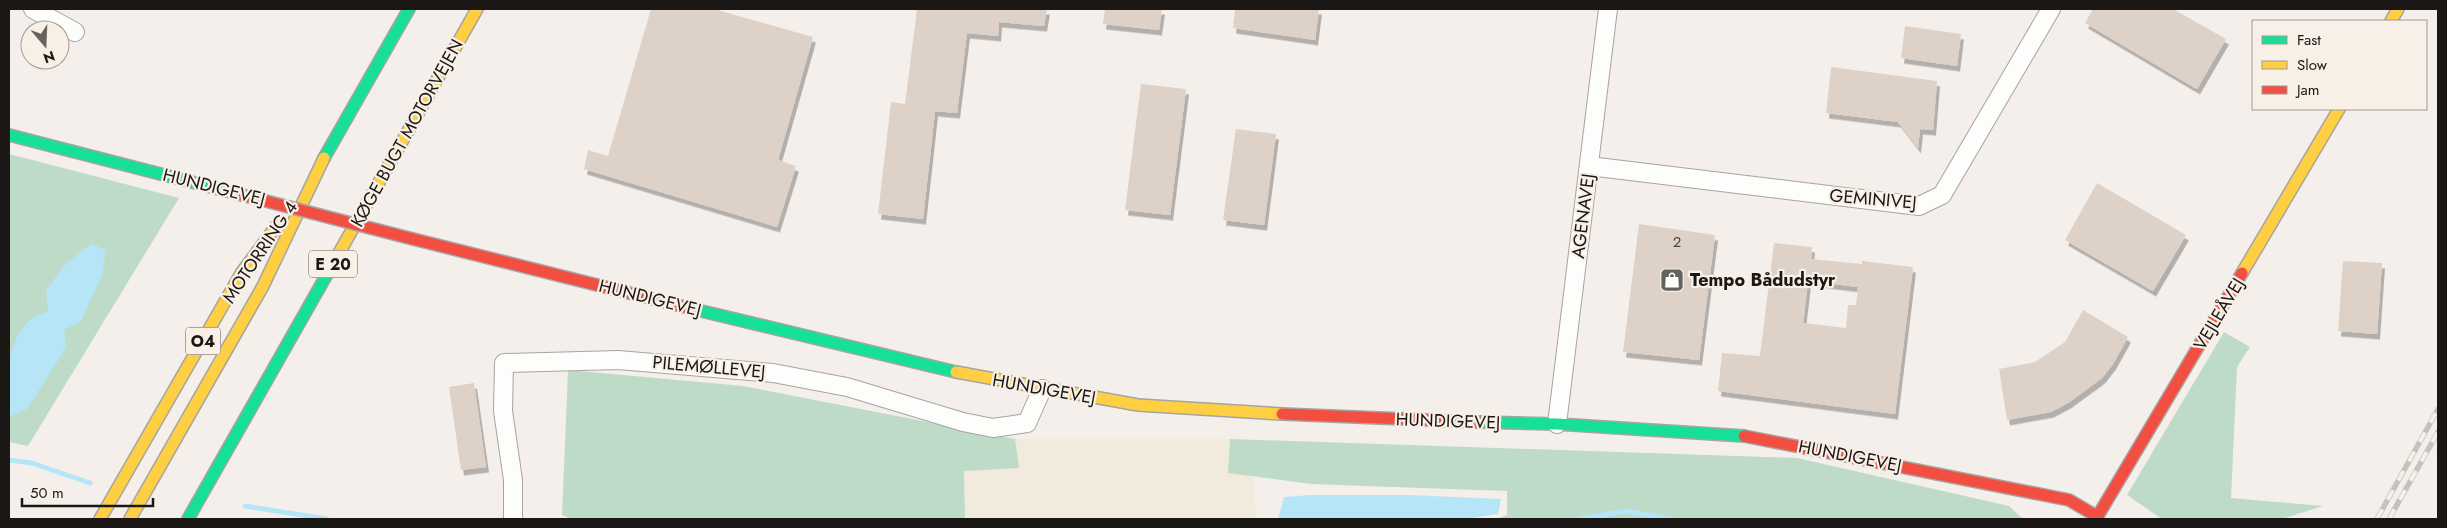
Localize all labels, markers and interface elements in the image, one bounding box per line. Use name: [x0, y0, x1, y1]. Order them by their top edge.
north arrow: [20, 20, 70, 70]
legend: [2252, 20, 2427, 110]
text: Fast: [2297, 29, 2321, 51]
street label: KØGE BUGT MOTORVEJEN: [344, 34, 470, 232]
text: N: [41, 46, 58, 69]
text: Slow: [2297, 54, 2328, 76]
text: Jam: [2295, 79, 2320, 101]
street label: HUNDIGEVEJ: [160, 162, 268, 212]
street label: AGENAVEJ: [1565, 172, 1601, 260]
street label: GEMINIVEJ: [1828, 182, 1918, 216]
street label: MOTORRING 4: [216, 196, 304, 308]
house number: 2: [1673, 231, 1681, 253]
road number: E 20: [309, 250, 357, 278]
shop icon: Tempo Bådudstyr: [1659, 267, 1685, 293]
place label: Tempo Bådudstyr: [1690, 267, 1836, 293]
street label: HUNDIGEVEJ: [596, 273, 704, 323]
street label: VEJLEÅVEJ: [2187, 273, 2251, 355]
road number: O4: [186, 328, 220, 354]
street label: PILEMØLLEVEJ: [651, 349, 767, 385]
street label: HUNDIGEVEJ: [990, 367, 1098, 411]
street label: HUNDIGEVEJ: [1395, 406, 1501, 436]
street label: HUNDIGEVEJ: [1796, 433, 1904, 479]
scale bar: [22, 476, 154, 508]
text: 50 m: [30, 482, 64, 504]

